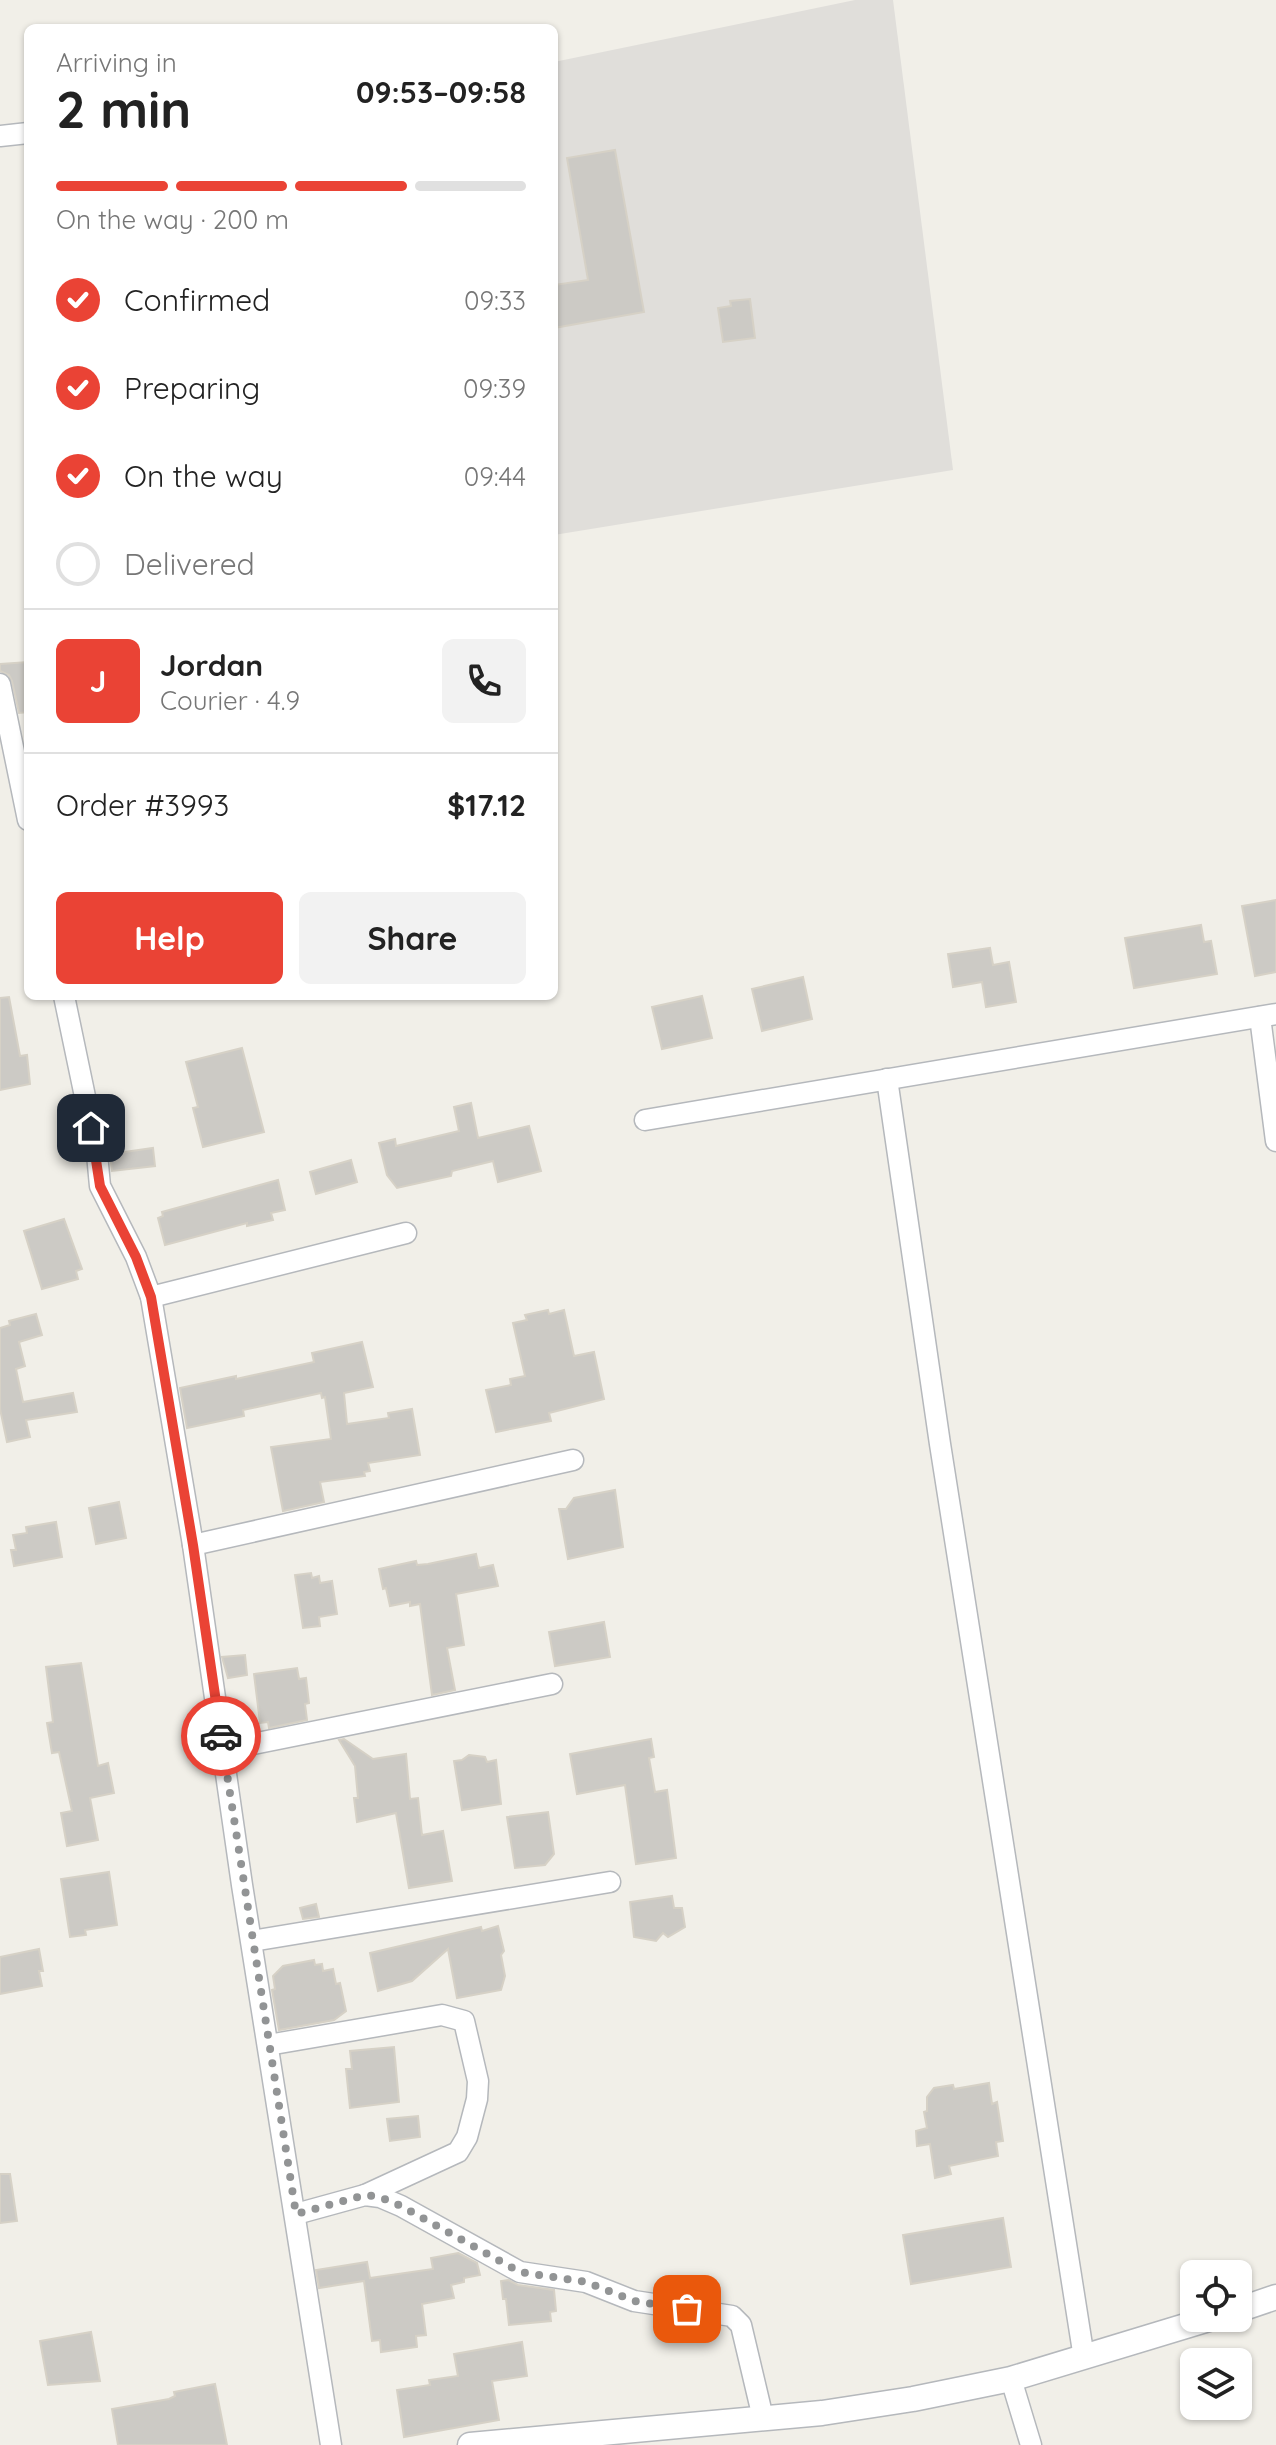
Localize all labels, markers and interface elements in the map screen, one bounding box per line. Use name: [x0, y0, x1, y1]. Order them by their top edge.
text: Arriving in: [56, 46, 177, 79]
text: 09:53–09:58: [356, 73, 526, 111]
text: 2 min: [56, 76, 191, 141]
text: On the way · 200 m: [56, 203, 289, 236]
icon: check: [56, 278, 100, 322]
text: Confirmed: [124, 281, 270, 319]
text: 09:33: [464, 284, 526, 317]
icon: check: [56, 366, 100, 410]
text: Preparing: [124, 369, 260, 407]
text: 09:39: [463, 372, 526, 405]
icon: check: [56, 454, 100, 498]
text: On the way: [124, 457, 283, 495]
text: 09:44: [464, 460, 526, 493]
text: Delivered: [124, 545, 255, 583]
button: phone: [442, 639, 526, 723]
text: Jordan: [160, 646, 263, 684]
text: J: [90, 662, 106, 700]
text: Courier · 4.9: [160, 684, 300, 717]
text: Order #3993: [56, 786, 229, 824]
text: $17.12: [447, 786, 526, 824]
button: Help: [56, 892, 283, 984]
button: Share: [299, 892, 526, 984]
pin: [57, 1094, 125, 1162]
icon: home: [69, 1106, 113, 1150]
courier: [181, 1696, 261, 1776]
icon: car: [199, 1714, 243, 1758]
map controls: [1180, 2260, 1252, 2420]
button: locate: [1180, 2260, 1252, 2332]
pin: [653, 2275, 721, 2343]
icon: bag: [665, 2287, 709, 2331]
button: layers: [1180, 2348, 1252, 2420]

